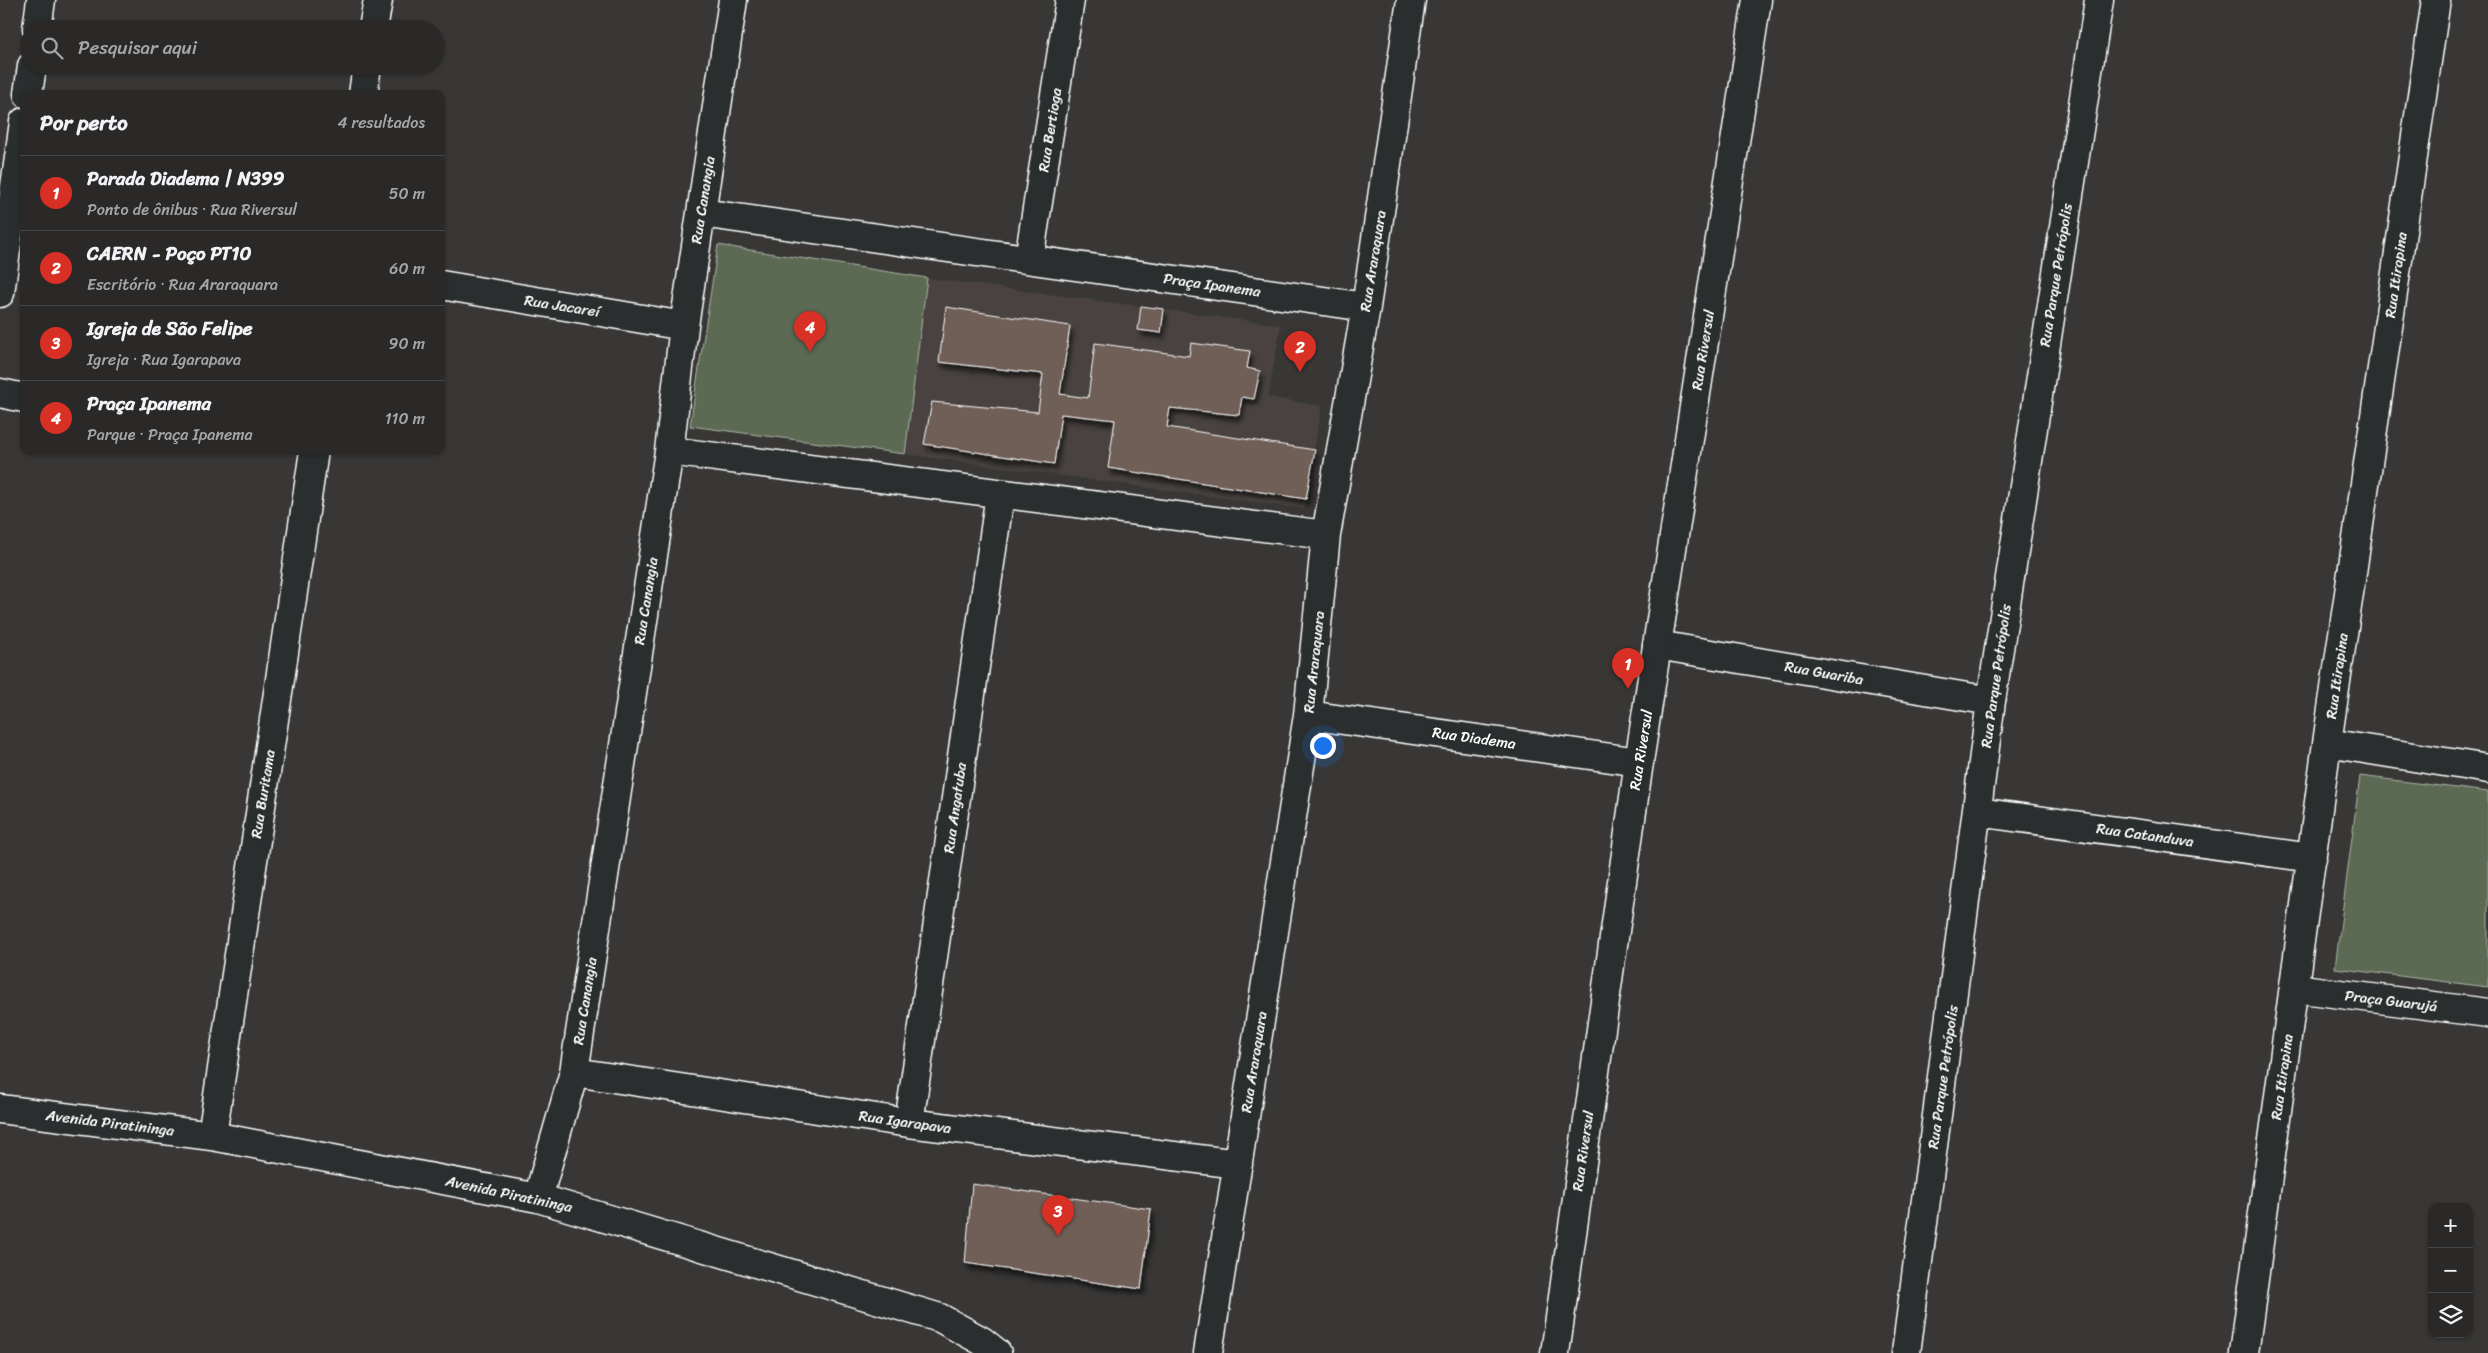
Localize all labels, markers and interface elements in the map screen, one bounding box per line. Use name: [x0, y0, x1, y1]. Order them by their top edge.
search box: [20, 20, 445, 75]
text: Pesquisar aqui: [78, 31, 197, 64]
icon: search: [38, 34, 66, 62]
street label: Rua Bertioga: [1031, 86, 1070, 174]
text: Por perto: [40, 104, 128, 142]
text: 4 resultados: [337, 108, 425, 137]
street label: Rua Canangia: [683, 154, 723, 246]
text: Parada Diadema | N399: [87, 162, 284, 195]
text: 1: [53, 179, 59, 208]
text: 50 m: [389, 179, 425, 208]
text: Ponto de ônibus · Rua Riversul: [87, 195, 297, 224]
street label: Rua Parque Petrópolis: [2032, 201, 2080, 349]
street label: Rua Araraquara: [1352, 208, 1394, 314]
street label: Rua Itirapina: [2377, 230, 2415, 320]
text: CAERN - Poço PT10: [87, 237, 251, 270]
text: 2: [51, 254, 61, 283]
text: 60 m: [389, 254, 425, 283]
street label: Praça Ipanema: [1162, 265, 1263, 305]
text: Escritório · Rua Araraquara: [87, 270, 278, 299]
street label: Rua Jacareí: [522, 287, 603, 325]
street label: Rua Riversul: [1684, 307, 1722, 392]
pin: 4: [794, 311, 826, 352]
text: Igreja de São Felipe: [87, 312, 252, 345]
text: 3: [52, 329, 60, 358]
text: 90 m: [389, 329, 425, 358]
pin: 2: [1284, 331, 1316, 372]
text: Igreja · Rua Igarapava: [87, 345, 241, 374]
text: Praça Ipanema: [87, 387, 211, 420]
text: 4: [51, 404, 61, 433]
text: 110 m: [385, 404, 425, 433]
text: Parque · Praça Ipanema: [87, 420, 253, 449]
street label: Rua Canangia: [626, 555, 666, 647]
street label: Rua Parque Petrópolis: [1973, 602, 2019, 750]
street label: Rua Araraquara: [1296, 609, 1332, 714]
street label: Rua Itirapina: [2318, 631, 2356, 721]
pin: 1: [1612, 648, 1644, 689]
street label: Rua Guariba: [1783, 653, 1866, 693]
street label: Rua Riversul: [1622, 707, 1660, 792]
street label: Rua Diadema: [1431, 719, 1518, 757]
your location: [1310, 733, 1336, 759]
street label: Rua Buritama: [243, 747, 283, 840]
street label: Rua Angatuba: [936, 760, 974, 855]
street label: Rua Catanduva: [2095, 815, 2196, 855]
street label: Rua Canangia: [565, 955, 605, 1047]
street label: Praça Guarujá: [2343, 982, 2439, 1020]
street label: Rua Parque Petrópolis: [1920, 1003, 1966, 1151]
street label: Rua Araraquara: [1233, 1009, 1275, 1115]
street label: Rua Itirapina: [2263, 1032, 2301, 1122]
street label: Avenida Piratininga: [43, 1102, 176, 1144]
street label: Rua Igarapava: [857, 1103, 953, 1141]
street label: Rua Riversul: [1564, 1108, 1602, 1193]
street label: Avenida Piratininga: [442, 1168, 575, 1220]
pin: 3: [1042, 1195, 1074, 1236]
map controls: [2428, 1203, 2473, 1338]
button: +: [2428, 1203, 2473, 1248]
button: −: [2428, 1248, 2473, 1293]
button: layers: [2428, 1293, 2473, 1338]

